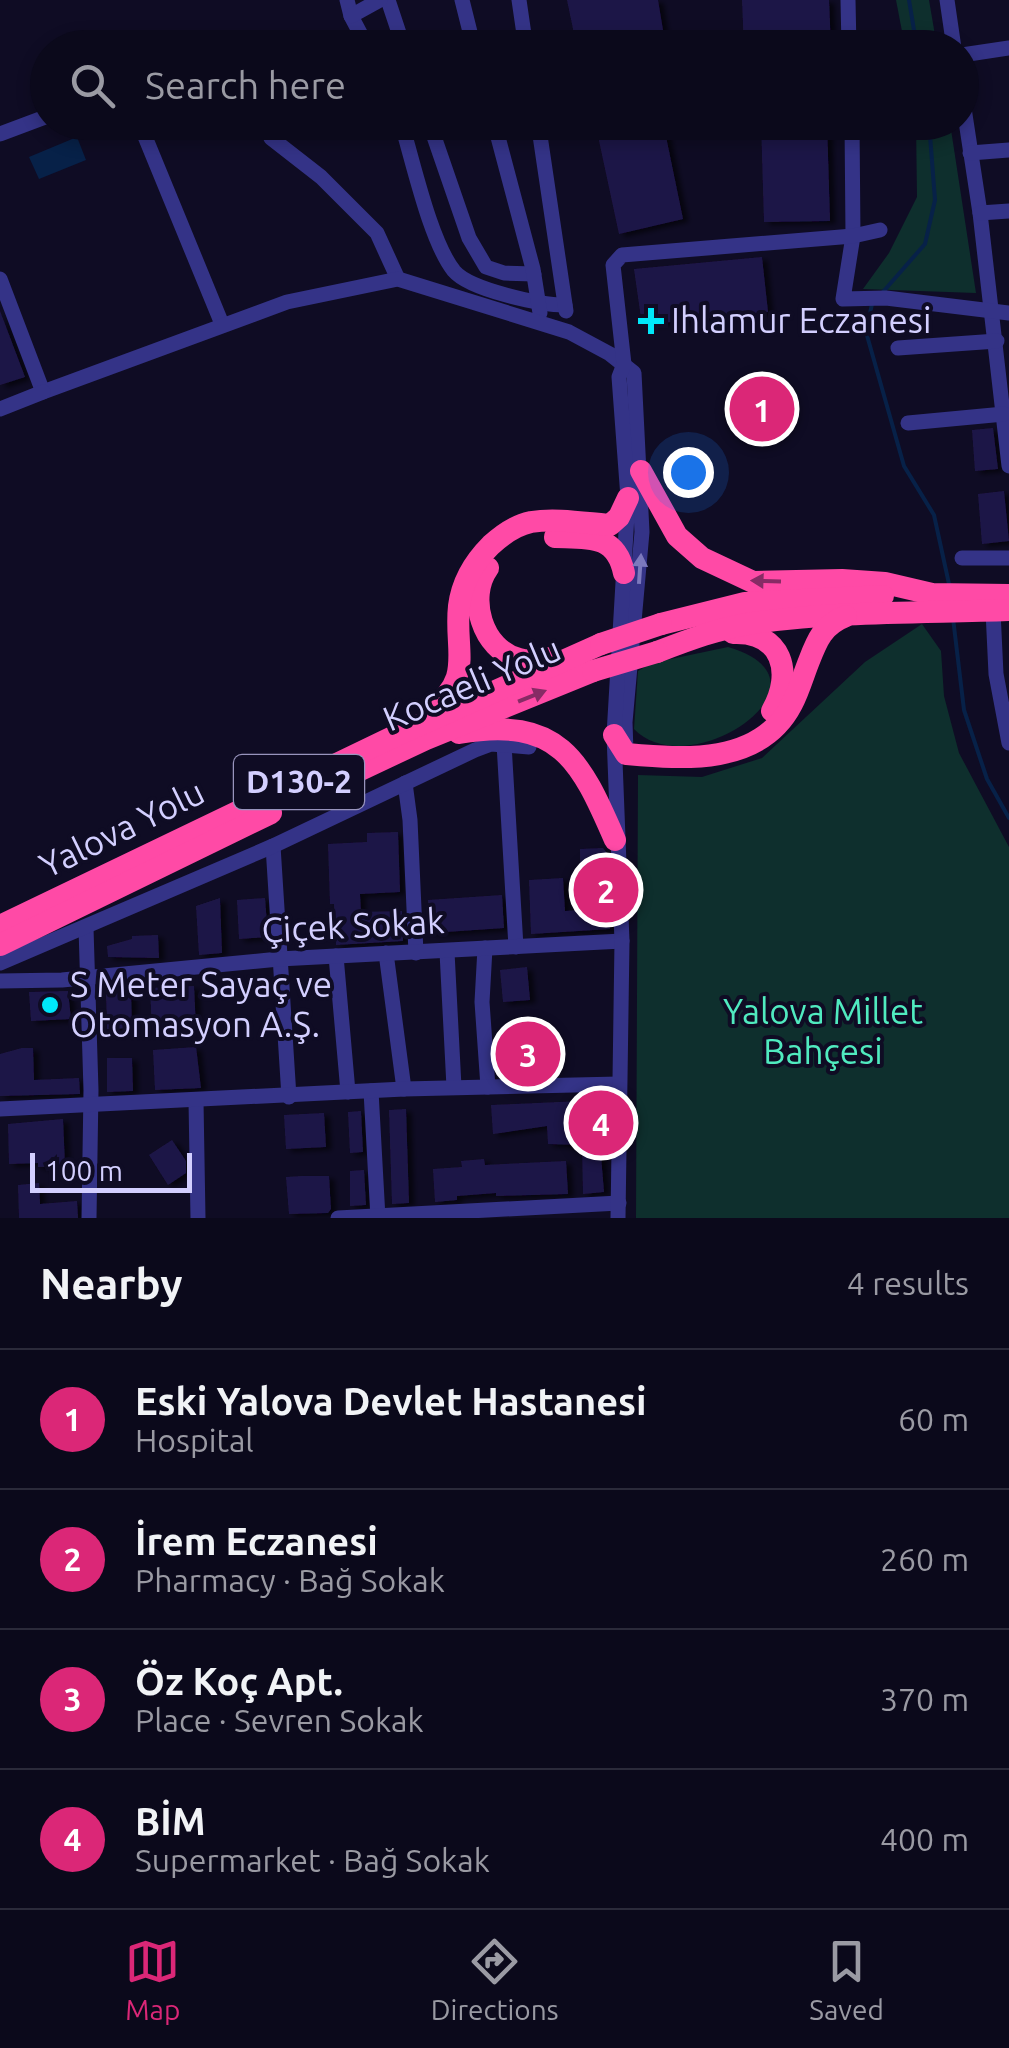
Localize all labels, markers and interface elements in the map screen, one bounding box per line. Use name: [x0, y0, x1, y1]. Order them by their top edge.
search box: [30, 30, 979, 140]
icon: search: [65, 58, 120, 113]
text: Search here: [145, 64, 346, 106]
place label: Ihlamur Eczanesi: [671, 300, 932, 340]
marker: Ihlamur Eczanesi: [640, 310, 662, 332]
pin: 1: [730, 372, 794, 446]
your location: [663, 447, 714, 498]
one-way arrow: [632, 553, 648, 585]
one-way arrow: [749, 572, 781, 588]
street label: Kocaeli̇ Yolu: [377, 628, 566, 738]
one-way arrow: [517, 687, 547, 703]
road number: D130-2: [234, 755, 364, 809]
street label: Yalova Yolu: [33, 771, 210, 885]
pin: 2: [574, 852, 638, 928]
street label: Çiçek Sokak: [260, 900, 446, 950]
place label: S Meter Sayaç ve Otomasyon A.Ş.: [70, 964, 332, 1044]
park label: Yalova Millet Bahçesi: [723, 991, 923, 1071]
marker: S Meter Sayaç ve Otomasyon A.Ş.: [39, 994, 61, 1016]
pin: 3: [496, 1016, 560, 1092]
pin: 4: [568, 1086, 634, 1160]
scale bar: [30, 1148, 192, 1192]
text: 100 m: [45, 1155, 123, 1186]
text: Nearby: [40, 1260, 183, 1307]
text: 4 results: [847, 1265, 969, 1301]
text: Eski Yalova Devlet Hastanesi: [135, 1380, 647, 1422]
text: 1: [63, 1401, 82, 1437]
text: 60 m: [898, 1401, 969, 1437]
text: Hospital: [135, 1422, 254, 1458]
text: İrem Eczanesi: [135, 1520, 378, 1562]
text: 2: [63, 1541, 82, 1577]
text: 260 m: [880, 1541, 969, 1577]
text: Pharmacy · Bağ Sokak: [135, 1562, 445, 1598]
text: Öz Koç Apt.: [135, 1660, 343, 1702]
text: 3: [63, 1681, 82, 1717]
text: 370 m: [880, 1681, 969, 1717]
text: Place · Sevren Sokak: [135, 1702, 424, 1738]
text: BİM: [135, 1800, 205, 1842]
text: 4: [63, 1821, 82, 1857]
text: 400 m: [880, 1821, 969, 1857]
text: Supermarket · Bağ Sokak: [135, 1842, 490, 1878]
tab: Map: [125, 1934, 180, 2025]
tab: Directions: [431, 1934, 559, 2025]
tab: Saved: [809, 1934, 884, 2025]

